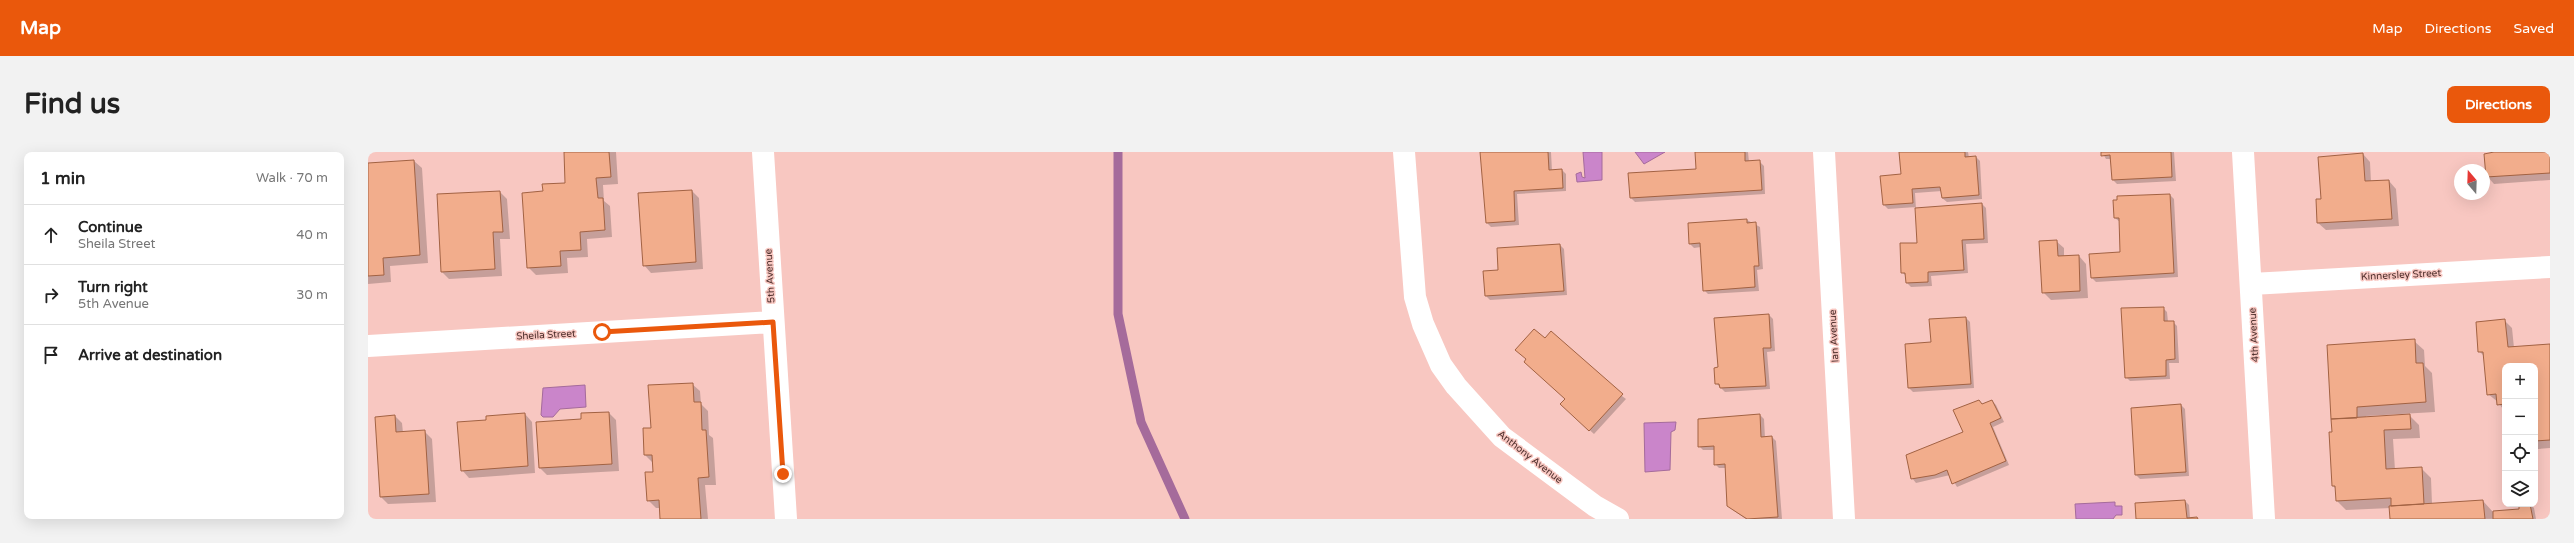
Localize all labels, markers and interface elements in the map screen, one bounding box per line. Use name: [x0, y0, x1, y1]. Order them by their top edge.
text: Map: [20, 17, 61, 39]
text: Map: [2372, 20, 2403, 37]
text: Directions: [2425, 20, 2492, 37]
text: Saved: [2514, 20, 2554, 37]
button: Directions: [2447, 86, 2550, 123]
text: Find us: [24, 87, 120, 121]
north arrow: [2454, 164, 2490, 200]
text: 1 min: [40, 168, 85, 189]
text: Walk · 70 m: [256, 170, 328, 186]
text: Continue: [78, 218, 142, 236]
icon: ahead: [40, 224, 62, 246]
text: 40 m: [296, 227, 328, 243]
text: Sheila Street: [78, 236, 156, 252]
street label: 5th Avenue: [763, 248, 777, 304]
street label: Kinnersley Street: [2361, 267, 2442, 283]
text: Turn right: [78, 278, 148, 296]
icon: right: [40, 284, 62, 306]
text: 30 m: [296, 287, 328, 303]
text: 5th Avenue: [78, 296, 149, 312]
street label: 4th Avenue: [2247, 307, 2261, 363]
street label: Ian Avenue: [1827, 309, 1841, 363]
route start: [593, 323, 611, 341]
street label: Sheila Street: [516, 327, 576, 343]
icon: arrive: [40, 344, 62, 366]
text: Arrive at destination: [78, 346, 222, 364]
map controls: [2502, 363, 2538, 507]
button: +: [2502, 363, 2538, 399]
button: −: [2502, 399, 2538, 435]
street label: Anthony Avenue: [1495, 428, 1565, 486]
button: locate: [2502, 435, 2538, 471]
route end: [774, 465, 792, 483]
button: layers: [2502, 471, 2538, 507]

